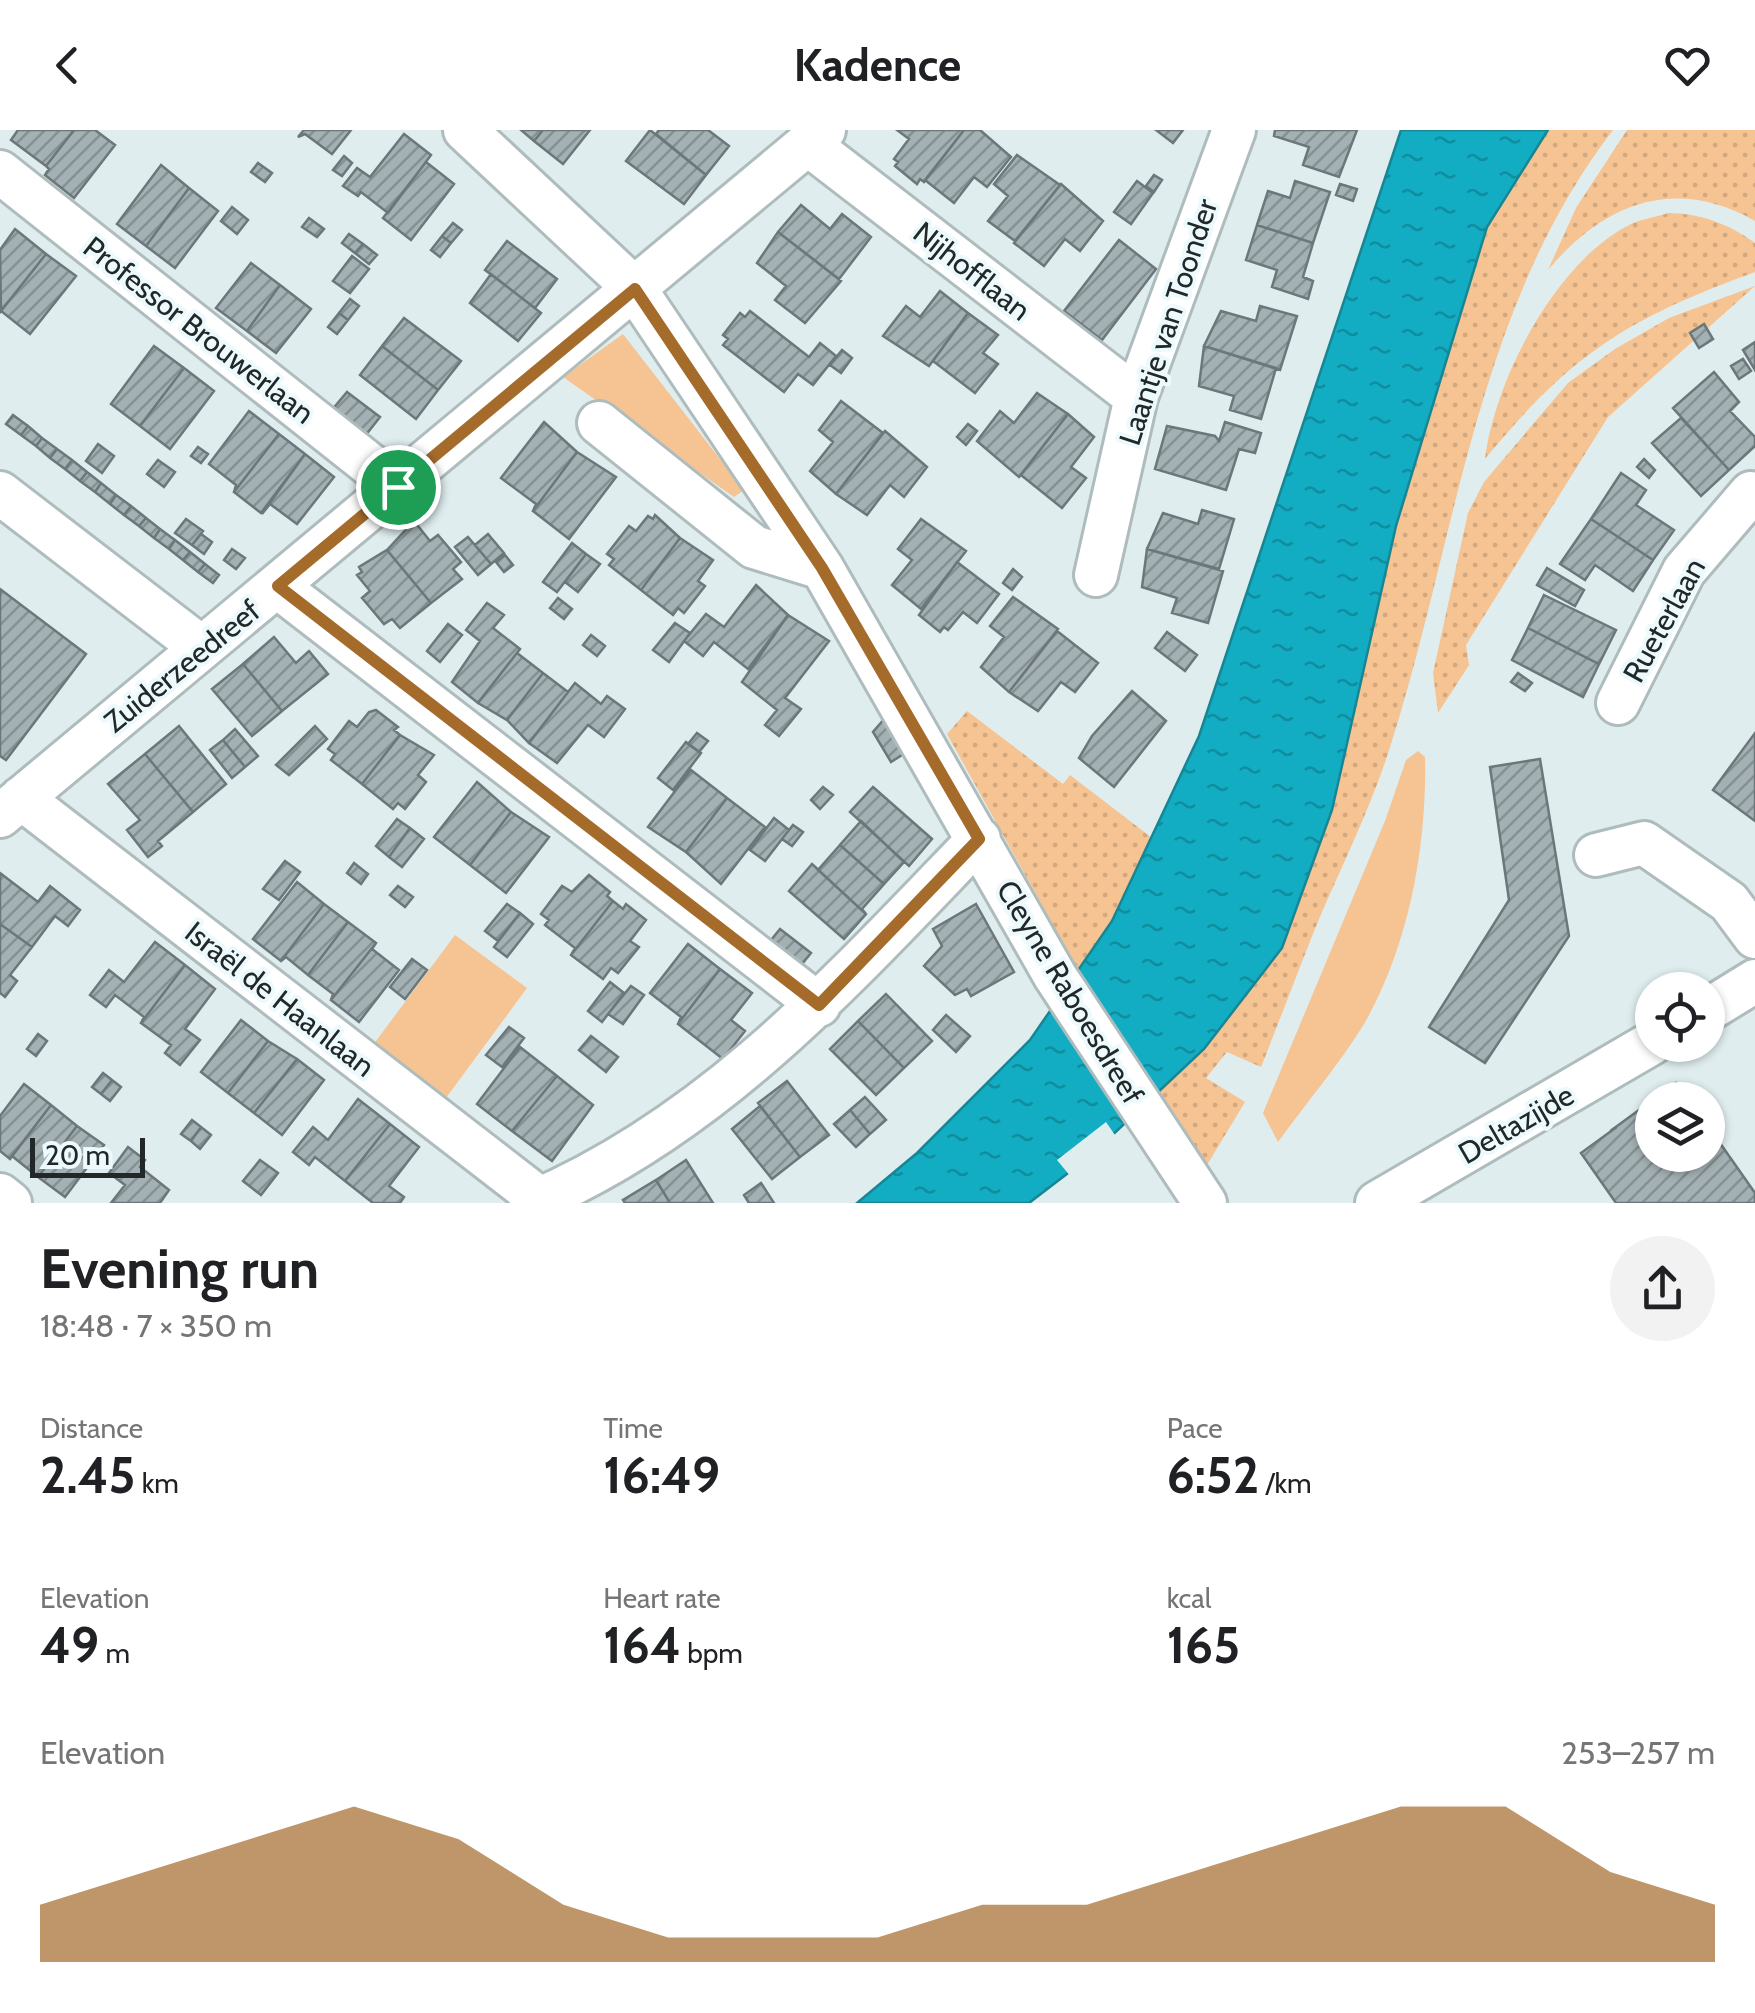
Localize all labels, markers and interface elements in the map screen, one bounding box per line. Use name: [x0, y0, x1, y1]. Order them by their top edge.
icon: back: [40, 38, 95, 93]
text: Kadence: [794, 38, 961, 92]
icon: heart: [1660, 38, 1715, 93]
street label: Laantje van Toonder: [1111, 194, 1225, 450]
street label: Nijhofflaan: [906, 214, 1038, 328]
street label: Professor Brouwerlaan: [76, 228, 322, 432]
pin: [356, 445, 441, 530]
icon: arrive: [371, 460, 426, 515]
street label: Rueterlaan: [1615, 551, 1713, 689]
street label: Zuiderzeedreef: [97, 592, 268, 740]
street label: Cleyne Raboesdreef: [989, 873, 1151, 1111]
street label: Israël de Haanlaan: [178, 913, 382, 1085]
map controls: [1635, 972, 1725, 1172]
button: locate: [1635, 972, 1725, 1062]
street label: Deltazijde: [1452, 1076, 1580, 1172]
button: layers: [1635, 1082, 1725, 1172]
scale bar: [30, 1133, 145, 1178]
text: 20 m: [45, 1138, 110, 1172]
text: Evening run: [40, 1235, 319, 1302]
button: share: [1610, 1236, 1715, 1341]
text: 18:48 · 7 × 350 m: [40, 1306, 272, 1345]
text: Distance: [40, 1411, 143, 1445]
text: Time: [603, 1411, 663, 1445]
text: Pace: [1167, 1411, 1223, 1445]
text: 2.45: [40, 1445, 135, 1506]
text: 16:49: [603, 1445, 720, 1506]
text: 6:52: [1167, 1445, 1259, 1506]
text: km: [135, 1466, 179, 1500]
text: /km: [1259, 1466, 1312, 1500]
text: Elevation: [40, 1581, 149, 1615]
text: Heart rate: [603, 1581, 721, 1615]
text: kcal: [1167, 1581, 1211, 1615]
text: 49: [40, 1615, 99, 1676]
text: 164: [603, 1615, 681, 1676]
text: 165: [1167, 1615, 1240, 1676]
text: m: [99, 1636, 130, 1670]
text: bpm: [681, 1636, 743, 1670]
text: Elevation: [40, 1733, 165, 1772]
text: 253–257 m: [1561, 1733, 1715, 1772]

